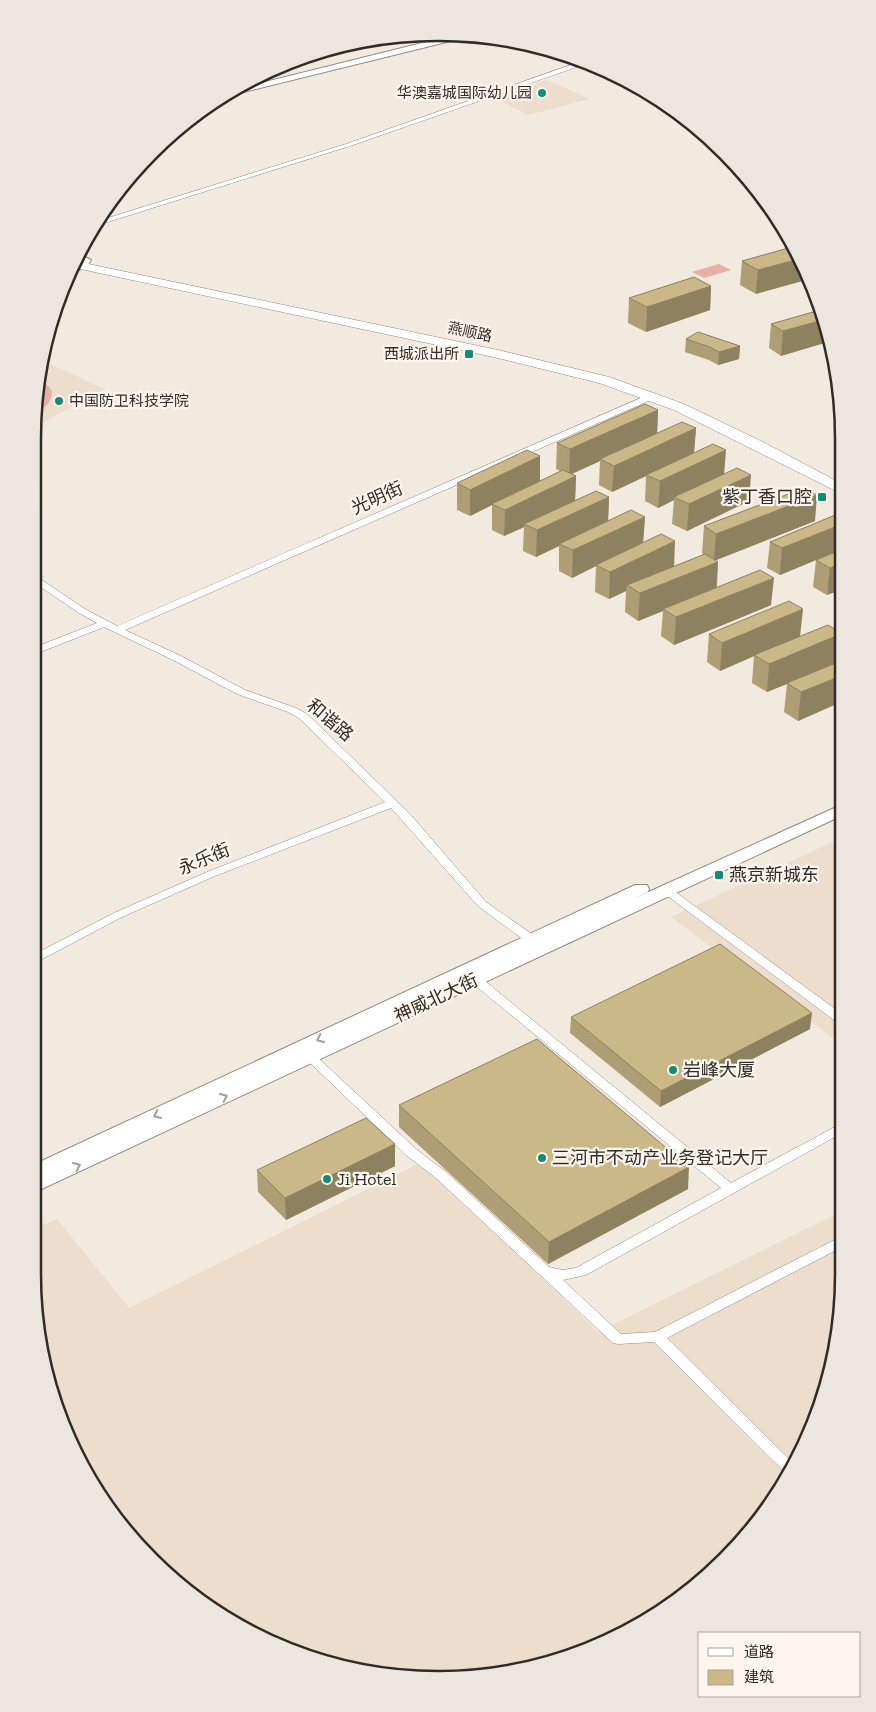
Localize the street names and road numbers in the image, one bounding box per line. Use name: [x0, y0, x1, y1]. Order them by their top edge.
street label: 燕顺路: [446, 319, 494, 345]
street label: 光明街: [348, 477, 406, 519]
street label: 和谐路: [302, 694, 358, 746]
street label: 永乐街: [175, 838, 233, 880]
street label: 神威北大街: [391, 969, 481, 1027]

